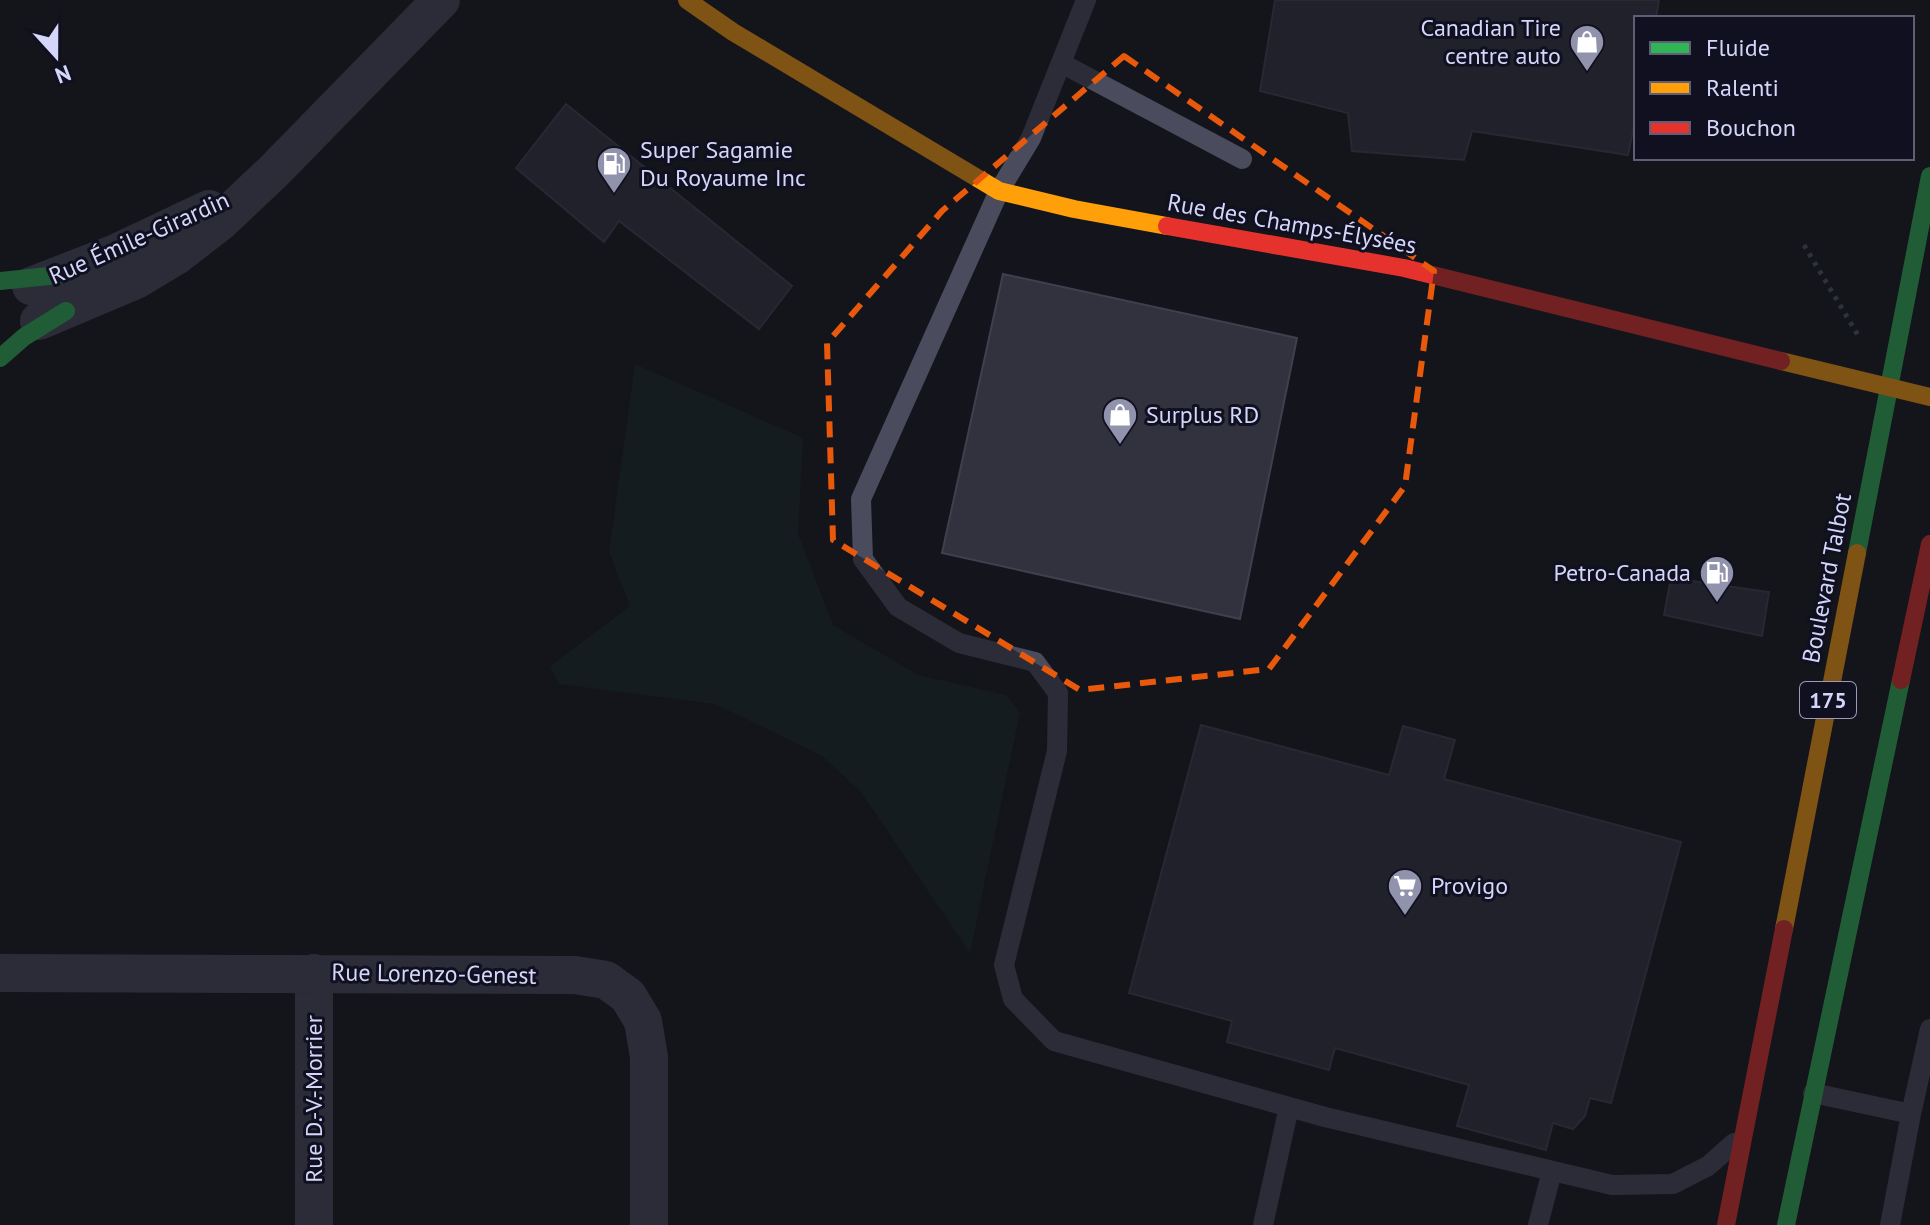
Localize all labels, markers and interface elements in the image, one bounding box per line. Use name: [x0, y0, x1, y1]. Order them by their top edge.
place label: Canadian Tire centre auto: [1421, 12, 1561, 71]
north arrow: [16, 16, 96, 96]
legend: [1634, 16, 1914, 160]
shop icon: Canadian Tire centre auto: [1568, 23, 1606, 73]
text: Fluide: [1706, 32, 1770, 63]
text: N: [51, 59, 75, 90]
text: Ralenti: [1706, 72, 1779, 103]
text: Bouchon: [1706, 112, 1796, 143]
place label: Super Sagamie Du Royaume Inc: [640, 134, 806, 193]
fuel station icon: Super Sagamie Du Royaume Inc: [595, 145, 633, 195]
street label: Rue Émile-Girardin: [44, 184, 234, 291]
street label: Rue des Champs-Élysées: [1165, 186, 1419, 261]
shop icon: Surplus RD: [1101, 396, 1139, 446]
place label: Surplus RD: [1146, 399, 1259, 430]
street label: Boulevard Talbot: [1795, 490, 1858, 665]
fuel station icon: Petro-Canada: [1698, 554, 1736, 604]
place label: Petro-Canada: [1553, 557, 1691, 588]
road number: 175: [1800, 682, 1856, 718]
supermarket icon: Provigo: [1386, 867, 1424, 917]
place label: Provigo: [1431, 870, 1508, 901]
street label: Rue Lorenzo-Genest: [331, 956, 537, 991]
street label: Rue D.-V.-Morrier: [298, 1015, 329, 1183]

